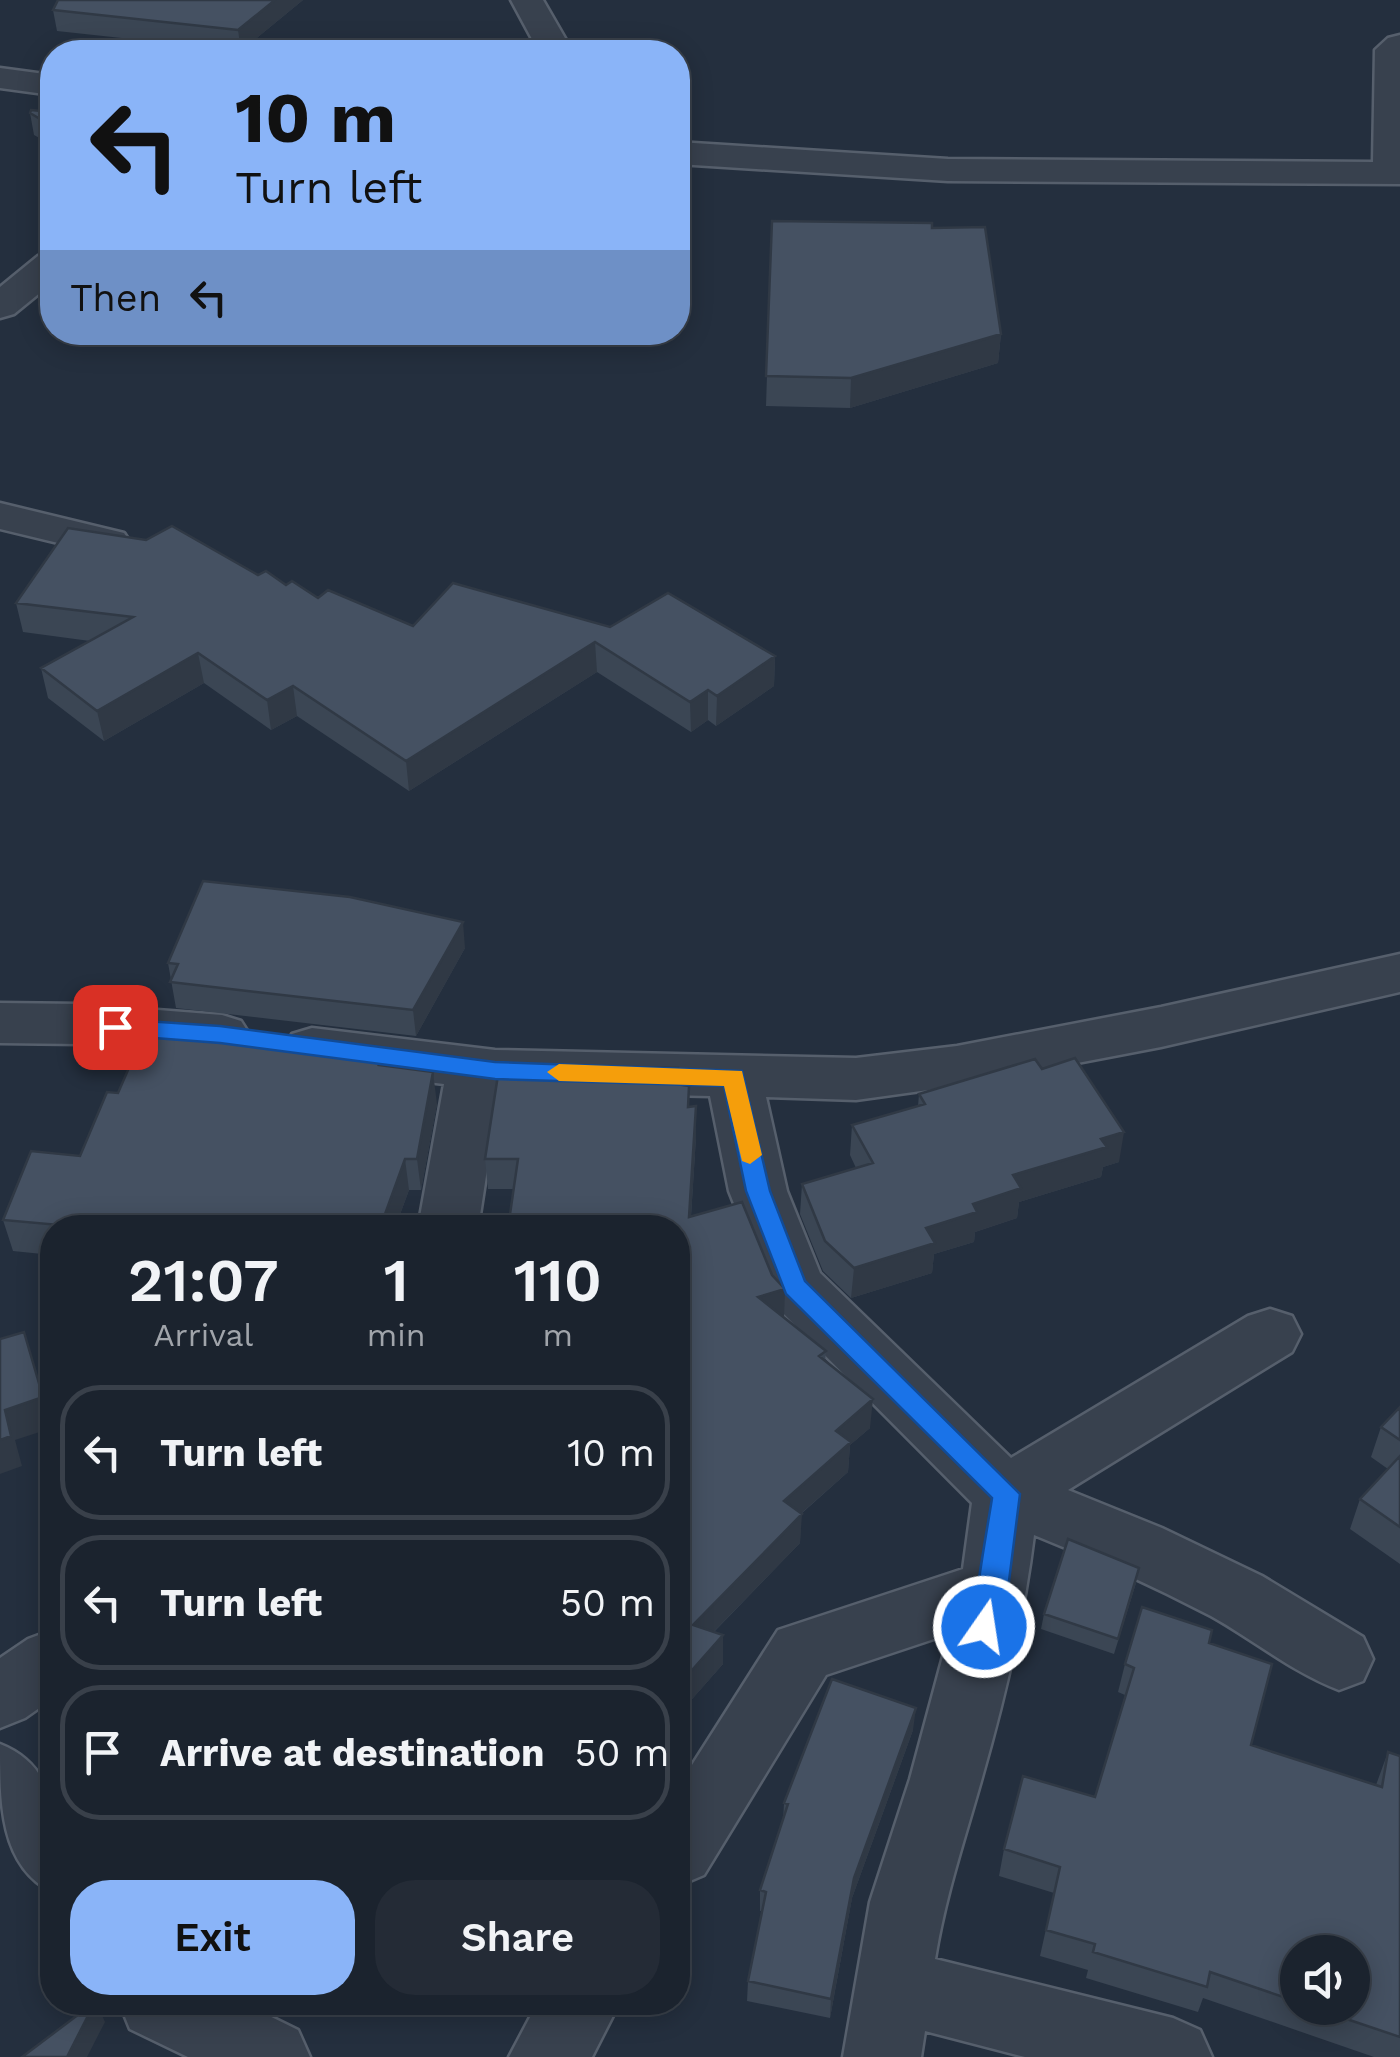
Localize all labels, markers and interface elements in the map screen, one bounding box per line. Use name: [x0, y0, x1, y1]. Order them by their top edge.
text: 10 m: [235, 77, 396, 159]
icon: left: [70, 80, 200, 210]
text: Turn left: [235, 161, 422, 214]
icon: left: [181, 270, 236, 325]
text: Then: [70, 276, 161, 320]
pin: [73, 985, 158, 1070]
icon: arrive: [88, 1000, 143, 1055]
text: 21:07: [128, 1245, 279, 1316]
text: 1: [384, 1245, 409, 1316]
text: 110: [514, 1245, 602, 1316]
text: Arrival: [153, 1316, 253, 1354]
text: min: [367, 1316, 426, 1354]
text: m: [543, 1316, 573, 1354]
icon: left: [75, 1425, 130, 1480]
text: Turn left: [160, 1431, 322, 1475]
text: 10 m: [567, 1431, 655, 1475]
icon: left: [75, 1575, 130, 1630]
position arrow: [932, 1575, 1036, 1679]
text: Turn left: [160, 1581, 322, 1625]
text: 50 m: [560, 1581, 655, 1625]
icon: arrive: [75, 1725, 130, 1780]
text: Arrive at destination: [160, 1731, 545, 1775]
text: 50 m: [575, 1731, 670, 1775]
button: Exit: [70, 1880, 355, 1995]
button: Share: [375, 1880, 660, 1995]
map controls: [1280, 1935, 1370, 2025]
button: sound: [1280, 1935, 1370, 2025]

